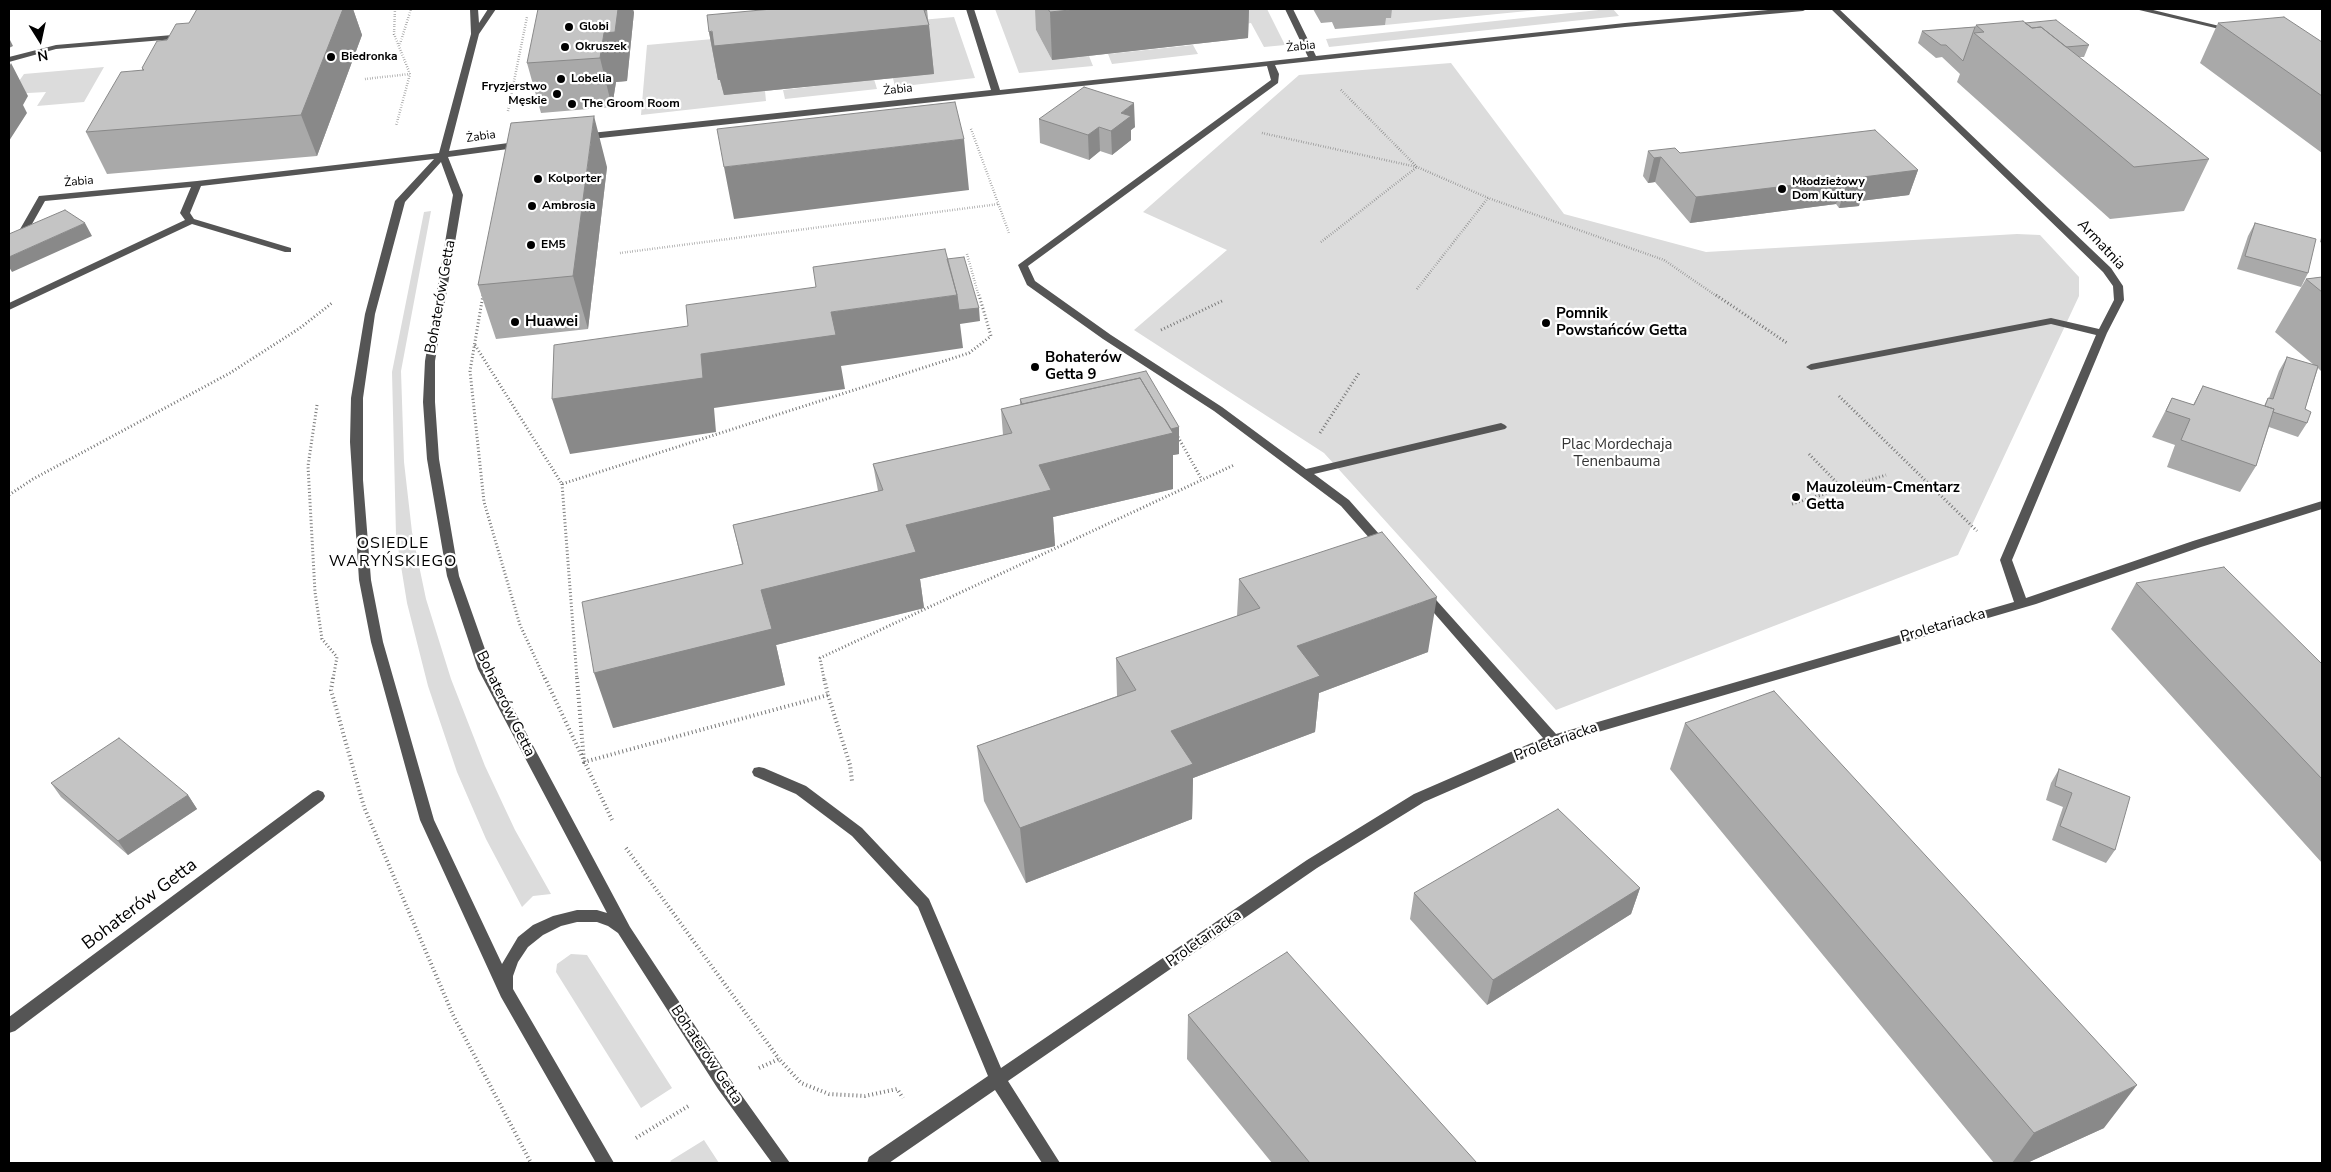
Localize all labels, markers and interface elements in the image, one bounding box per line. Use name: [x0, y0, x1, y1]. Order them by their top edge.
north arrow: [15, 15, 65, 65]
place label: Globi: [579, 20, 609, 34]
marker: Globi: [563, 21, 575, 33]
street label: Żabia: [1286, 38, 1316, 56]
place label: Okruszek: [575, 40, 627, 54]
marker: Okruszek: [559, 41, 571, 53]
text: N: [36, 45, 50, 66]
place label: Biedronka: [341, 50, 397, 64]
marker: Biedronka: [325, 51, 337, 63]
place label: Lobelia: [571, 72, 612, 86]
marker: Lobelia: [555, 73, 567, 85]
place label: Fryzjerstwo Męskie: [482, 80, 547, 108]
street label: Żabia: [883, 81, 913, 99]
marker: Fryzjerstwo Męskie: [551, 88, 563, 100]
place label: The Groom Room: [582, 97, 680, 111]
marker: The Groom Room: [566, 98, 578, 110]
street label: Żabia: [465, 128, 497, 146]
place label: Kolporter: [548, 172, 601, 186]
marker: Kolporter: [532, 173, 544, 185]
street label: Żabia: [64, 174, 94, 190]
place label: Młodzieżowy Dom Kultury: [1792, 175, 1865, 203]
marker: Młodzieżowy Dom Kultury: [1776, 183, 1788, 195]
place label: Ambrosia: [542, 199, 596, 213]
marker: Ambrosia: [526, 200, 538, 212]
street label: Armatnia: [2073, 216, 2129, 274]
place label: EM5: [541, 238, 566, 252]
street label: Bohaterów Getta: [422, 239, 460, 355]
marker: EM5: [525, 239, 537, 251]
place label: Pomnik Powstańców Getta: [1556, 305, 1687, 340]
place label: Huawei: [525, 313, 578, 331]
marker: Huawei: [509, 316, 521, 328]
marker: Pomnik Powstańców Getta: [1540, 317, 1552, 329]
place label: Bohaterów Getta 9: [1045, 349, 1122, 384]
marker: Bohaterów Getta 9: [1029, 361, 1041, 373]
park label: Plac Mordechaja Tenenbauma: [1562, 436, 1672, 471]
place label: Mauzoleum-Cmentarz Getta: [1806, 479, 1960, 514]
marker: Mauzoleum-Cmentarz Getta: [1790, 491, 1802, 503]
district label: OSIEDLE WARYŃSKIEGO: [327, 534, 459, 572]
street label: Proletariacka: [1898, 605, 1988, 647]
street label: Bohaterów Getta: [472, 648, 538, 760]
street label: Proletariacka: [1512, 719, 1600, 765]
street label: Bohaterów Getta: [78, 855, 202, 955]
street label: Proletariacka: [1163, 906, 1245, 972]
street label: Bohaterów Getta: [666, 1002, 746, 1108]

